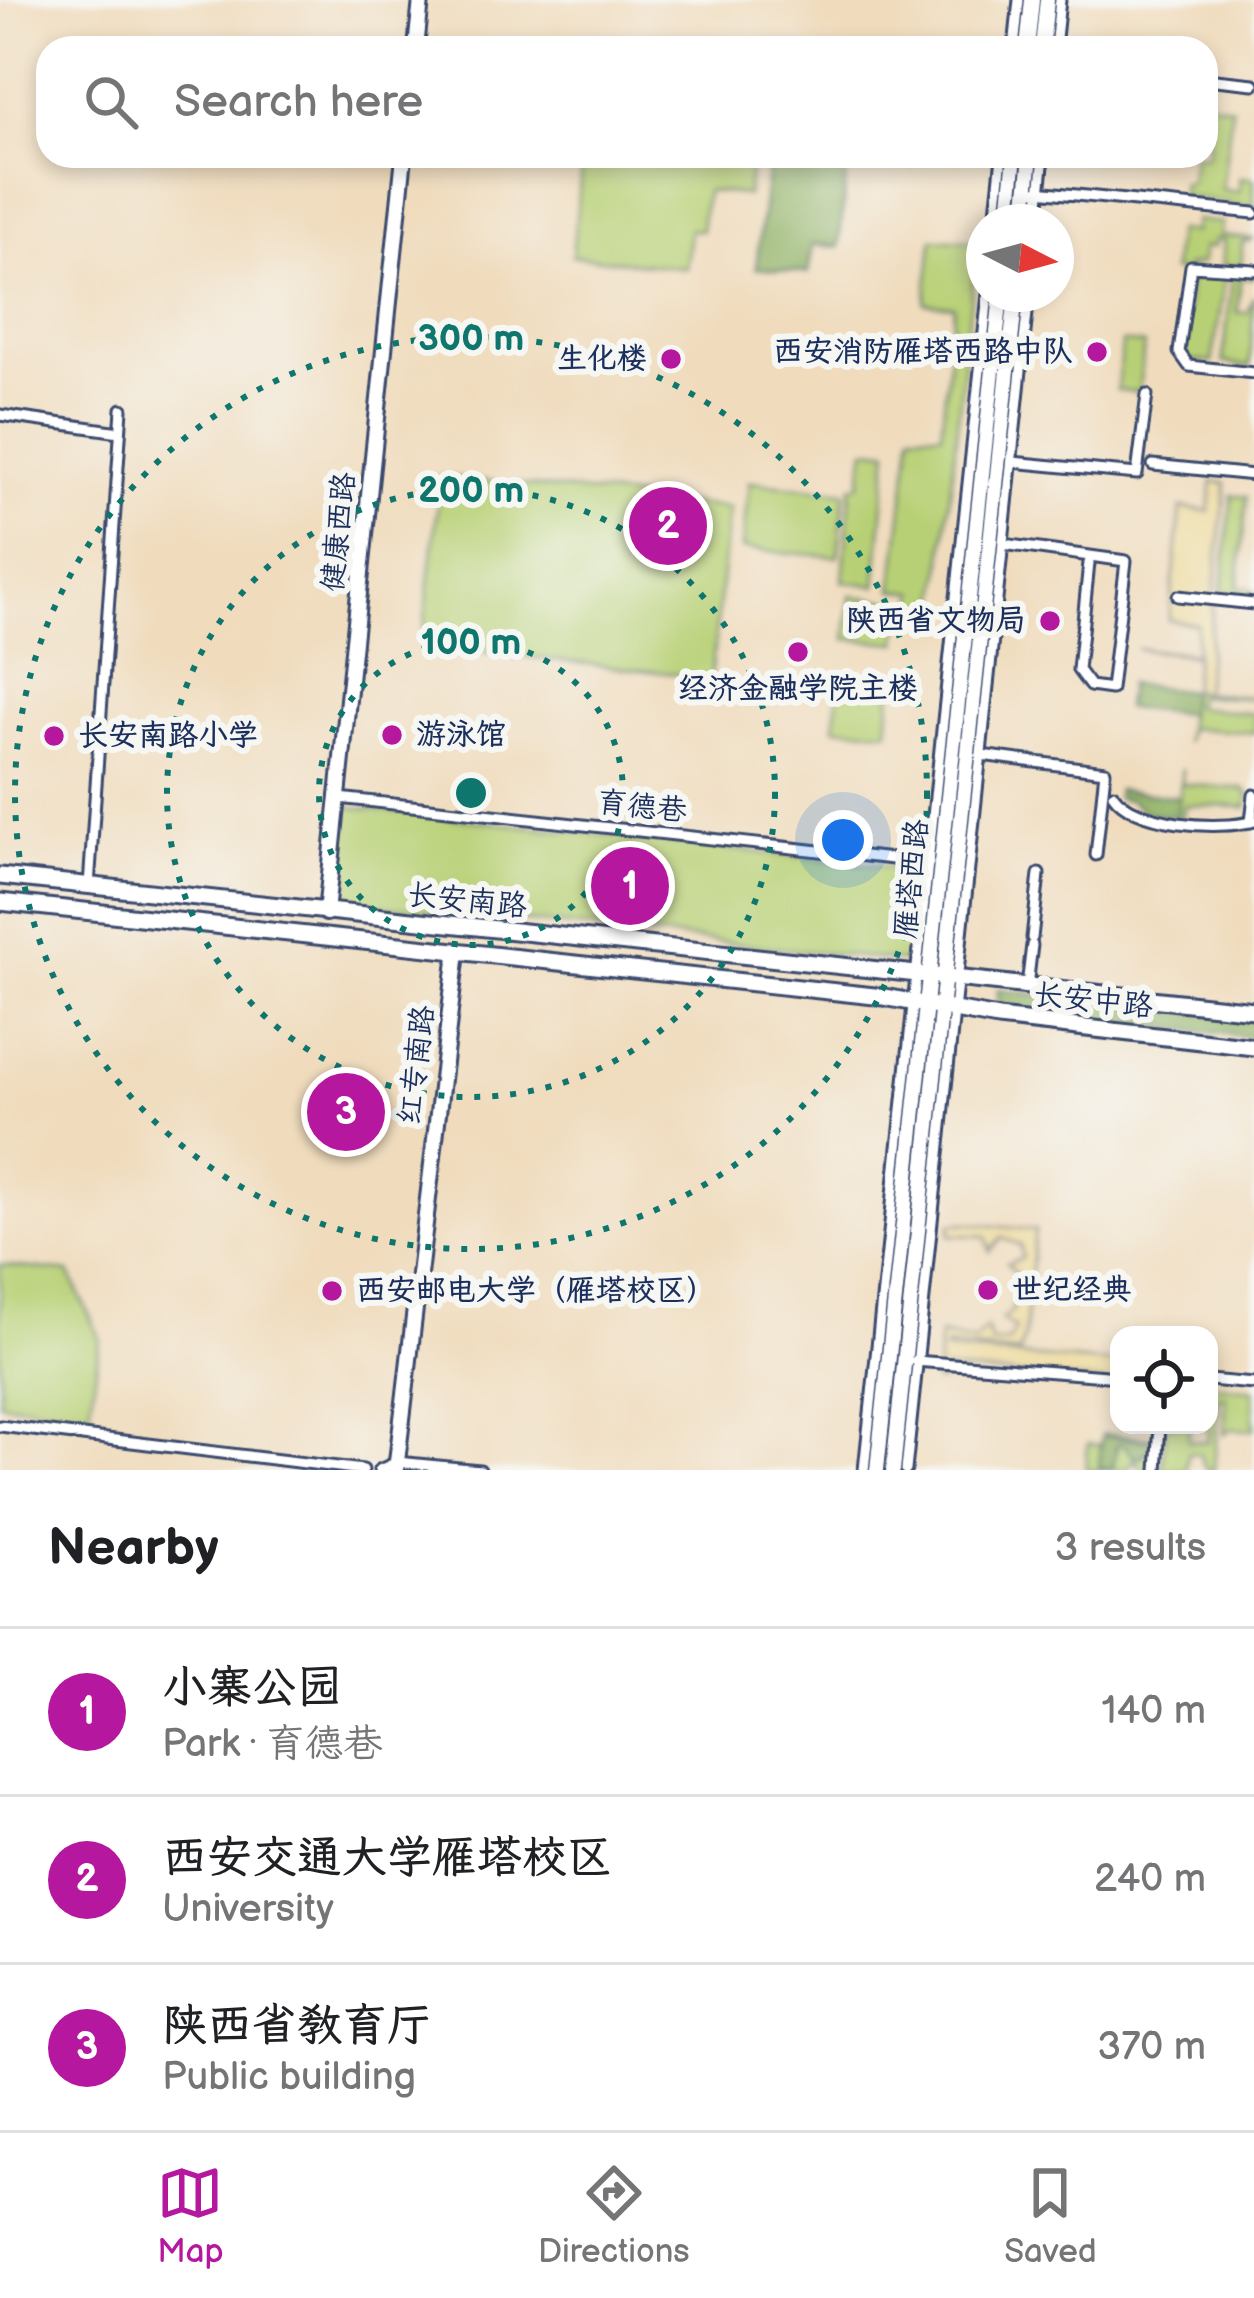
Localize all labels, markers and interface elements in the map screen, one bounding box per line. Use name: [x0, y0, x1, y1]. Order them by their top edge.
search box: [36, 36, 1218, 168]
icon: search: [78, 69, 144, 135]
text: Search here: [174, 75, 423, 130]
north arrow: [966, 204, 1074, 312]
text: 300 m: [418, 318, 524, 361]
place label: 西安消防雁塔西路中队: [773, 334, 1073, 370]
marker: 西安消防雁塔西路中队: [1084, 339, 1110, 365]
place label: 生化楼: [557, 341, 647, 377]
marker: 生化楼: [658, 346, 684, 372]
street label: 健康西路: [315, 470, 363, 594]
text: 200 m: [418, 470, 524, 513]
pin: 2: [629, 481, 707, 571]
place label: 陕西省文物局: [846, 603, 1026, 639]
marker: 陕西省文物局: [1037, 608, 1063, 634]
text: 100 m: [421, 622, 521, 665]
marker: 经济金融学院主楼: [785, 639, 811, 665]
place label: 经济金融学院主楼: [678, 671, 918, 707]
place label: 游泳馆: [416, 717, 506, 753]
place label: 长安南路小学: [78, 718, 258, 754]
marker: 游泳馆: [379, 722, 405, 748]
marker: 长安南路小学: [41, 723, 67, 749]
centre of rings: [450, 772, 492, 814]
street label: 育德巷: [595, 784, 689, 830]
your location: [813, 810, 873, 870]
street label: 雁塔西路: [888, 817, 936, 941]
pin: 1: [591, 841, 669, 931]
street label: 长安南路: [405, 877, 529, 925]
street label: 长安中路: [1031, 977, 1155, 1025]
street label: 红专南路: [392, 1003, 442, 1127]
pin: 3: [307, 1067, 385, 1157]
place label: 世纪经典: [1012, 1272, 1132, 1308]
place label: 西安邮电大学（雁塔校区）: [356, 1273, 716, 1309]
marker: 世纪经典: [975, 1277, 1001, 1303]
marker: 西安邮电大学（雁塔校区）: [319, 1278, 345, 1304]
map controls: [1110, 1326, 1218, 1434]
button: locate: [1110, 1326, 1218, 1434]
text: Nearby: [48, 1518, 219, 1579]
text: 3 results: [1054, 1525, 1206, 1572]
text: 小寨公园: [162, 1661, 342, 1716]
text: 1: [79, 1688, 95, 1735]
text: 140 m: [1101, 1688, 1206, 1735]
text: Park · 育德巷: [162, 1721, 383, 1768]
text: 西安交通大学雁塔校区: [162, 1831, 612, 1886]
text: 2: [75, 1856, 99, 1903]
text: 240 m: [1094, 1856, 1206, 1903]
text: University: [162, 1886, 334, 1933]
text: 陕西省教育厅: [162, 1999, 432, 2054]
text: 3: [76, 2024, 98, 2071]
text: 370 m: [1097, 2024, 1206, 2071]
text: Public building: [162, 2054, 416, 2101]
tab: Map: [157, 2160, 224, 2272]
tab: Directions: [538, 2160, 690, 2272]
tab: Saved: [1004, 2160, 1097, 2272]

